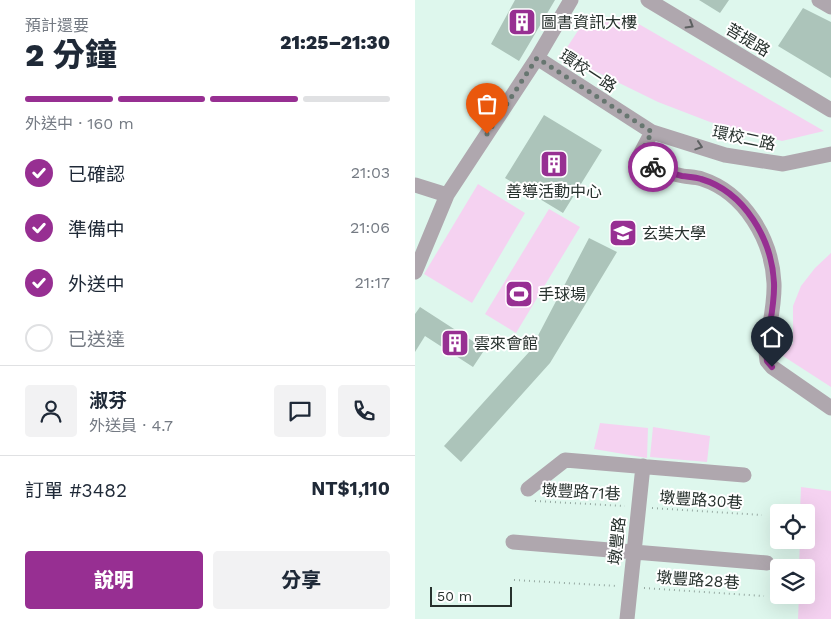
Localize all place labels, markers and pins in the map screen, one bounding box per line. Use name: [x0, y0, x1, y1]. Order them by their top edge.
building icon: 圖書資訊大樓: [507, 7, 537, 37]
place label: 圖書資訊大樓: [541, 13, 637, 32]
pin: [466, 83, 508, 134]
building icon: 善導活動中心: [539, 149, 569, 179]
place label: 善導活動中心: [506, 182, 602, 201]
school or university icon: 玄奘大學: [608, 218, 638, 248]
place label: 玄奘大學: [642, 224, 706, 243]
sports icon: 手球場: [504, 279, 534, 309]
place label: 手球場: [538, 285, 586, 304]
pin: [751, 316, 793, 367]
building icon: 雲來會館: [440, 328, 470, 358]
place label: 雲來會館: [474, 334, 538, 353]

